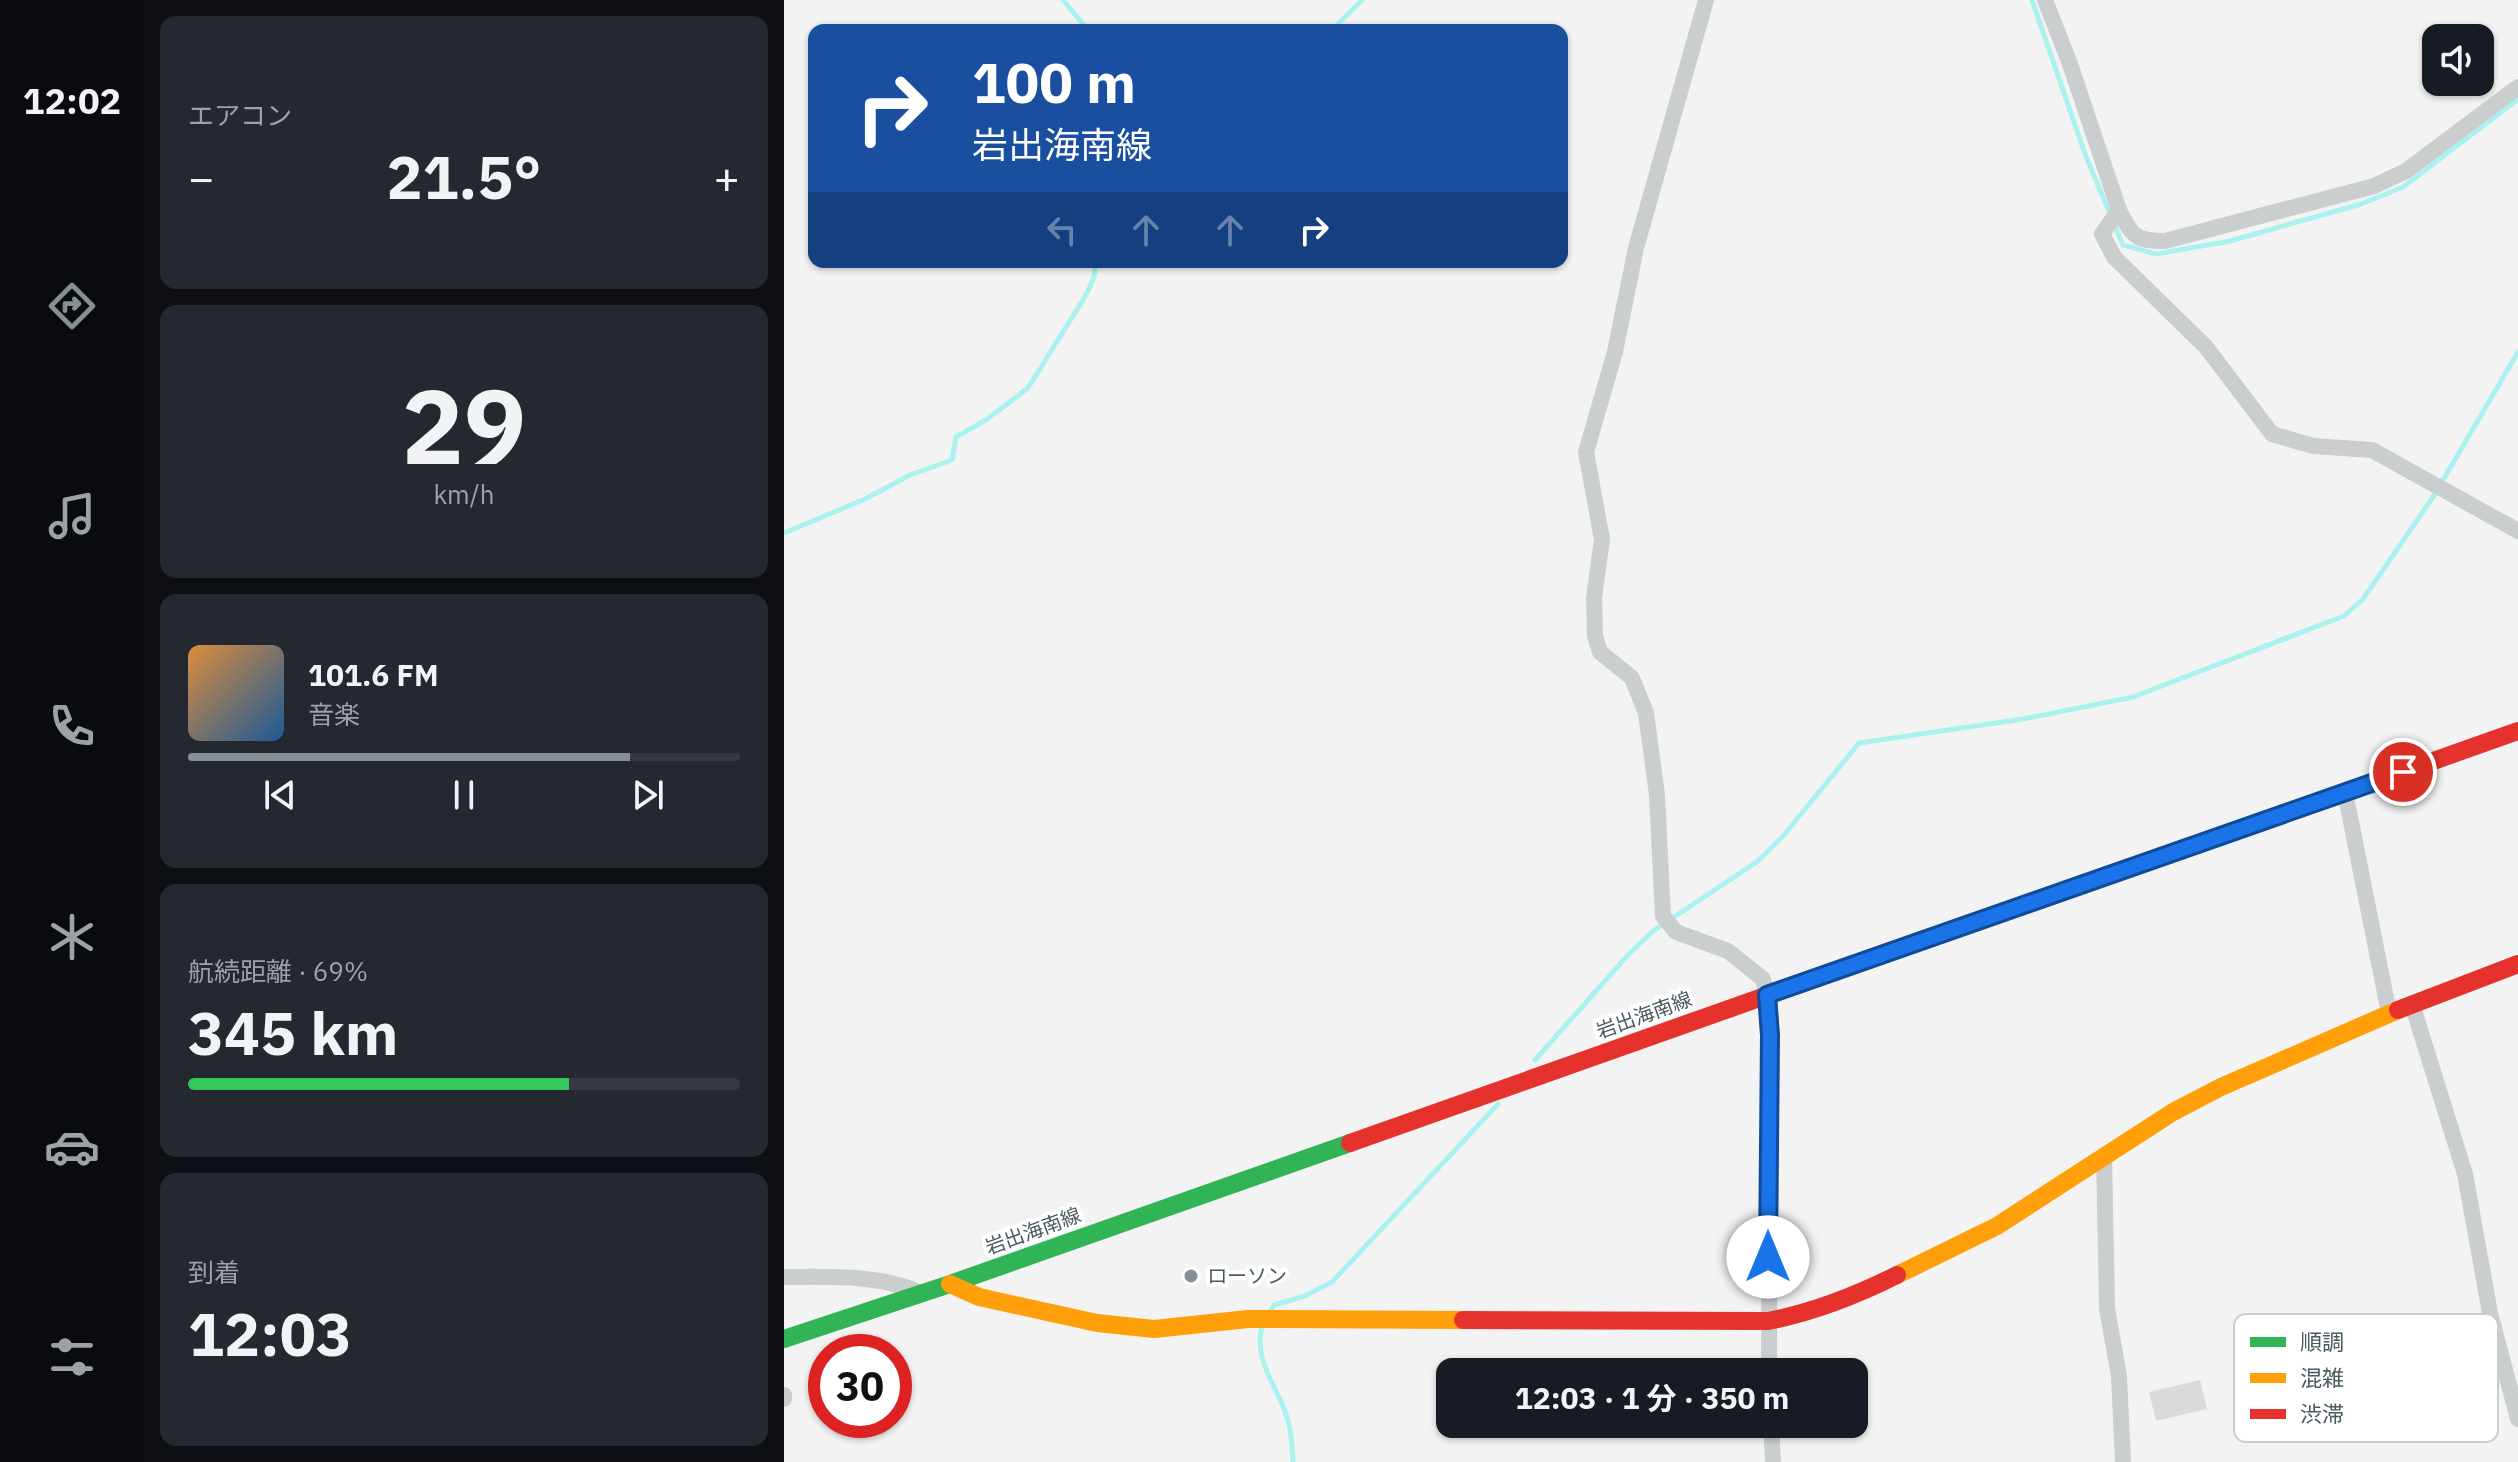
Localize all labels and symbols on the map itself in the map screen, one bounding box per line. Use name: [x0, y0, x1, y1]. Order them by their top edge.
pin: [2369, 738, 2437, 806]
street label: 岩出海南線: [1592, 985, 1695, 1044]
street label: 岩出海南線: [981, 1201, 1084, 1260]
position arrow: [1726, 1215, 1810, 1299]
place label: ローソン: [1207, 1262, 1287, 1289]
marker: ローソン: [1182, 1267, 1200, 1285]
legend: [2234, 1314, 2498, 1442]
text: 順調: [2300, 1327, 2344, 1356]
speed limit sign: 30: [808, 1334, 912, 1438]
text: 混雑: [2300, 1363, 2344, 1392]
text: 渋滞: [2300, 1399, 2344, 1428]

